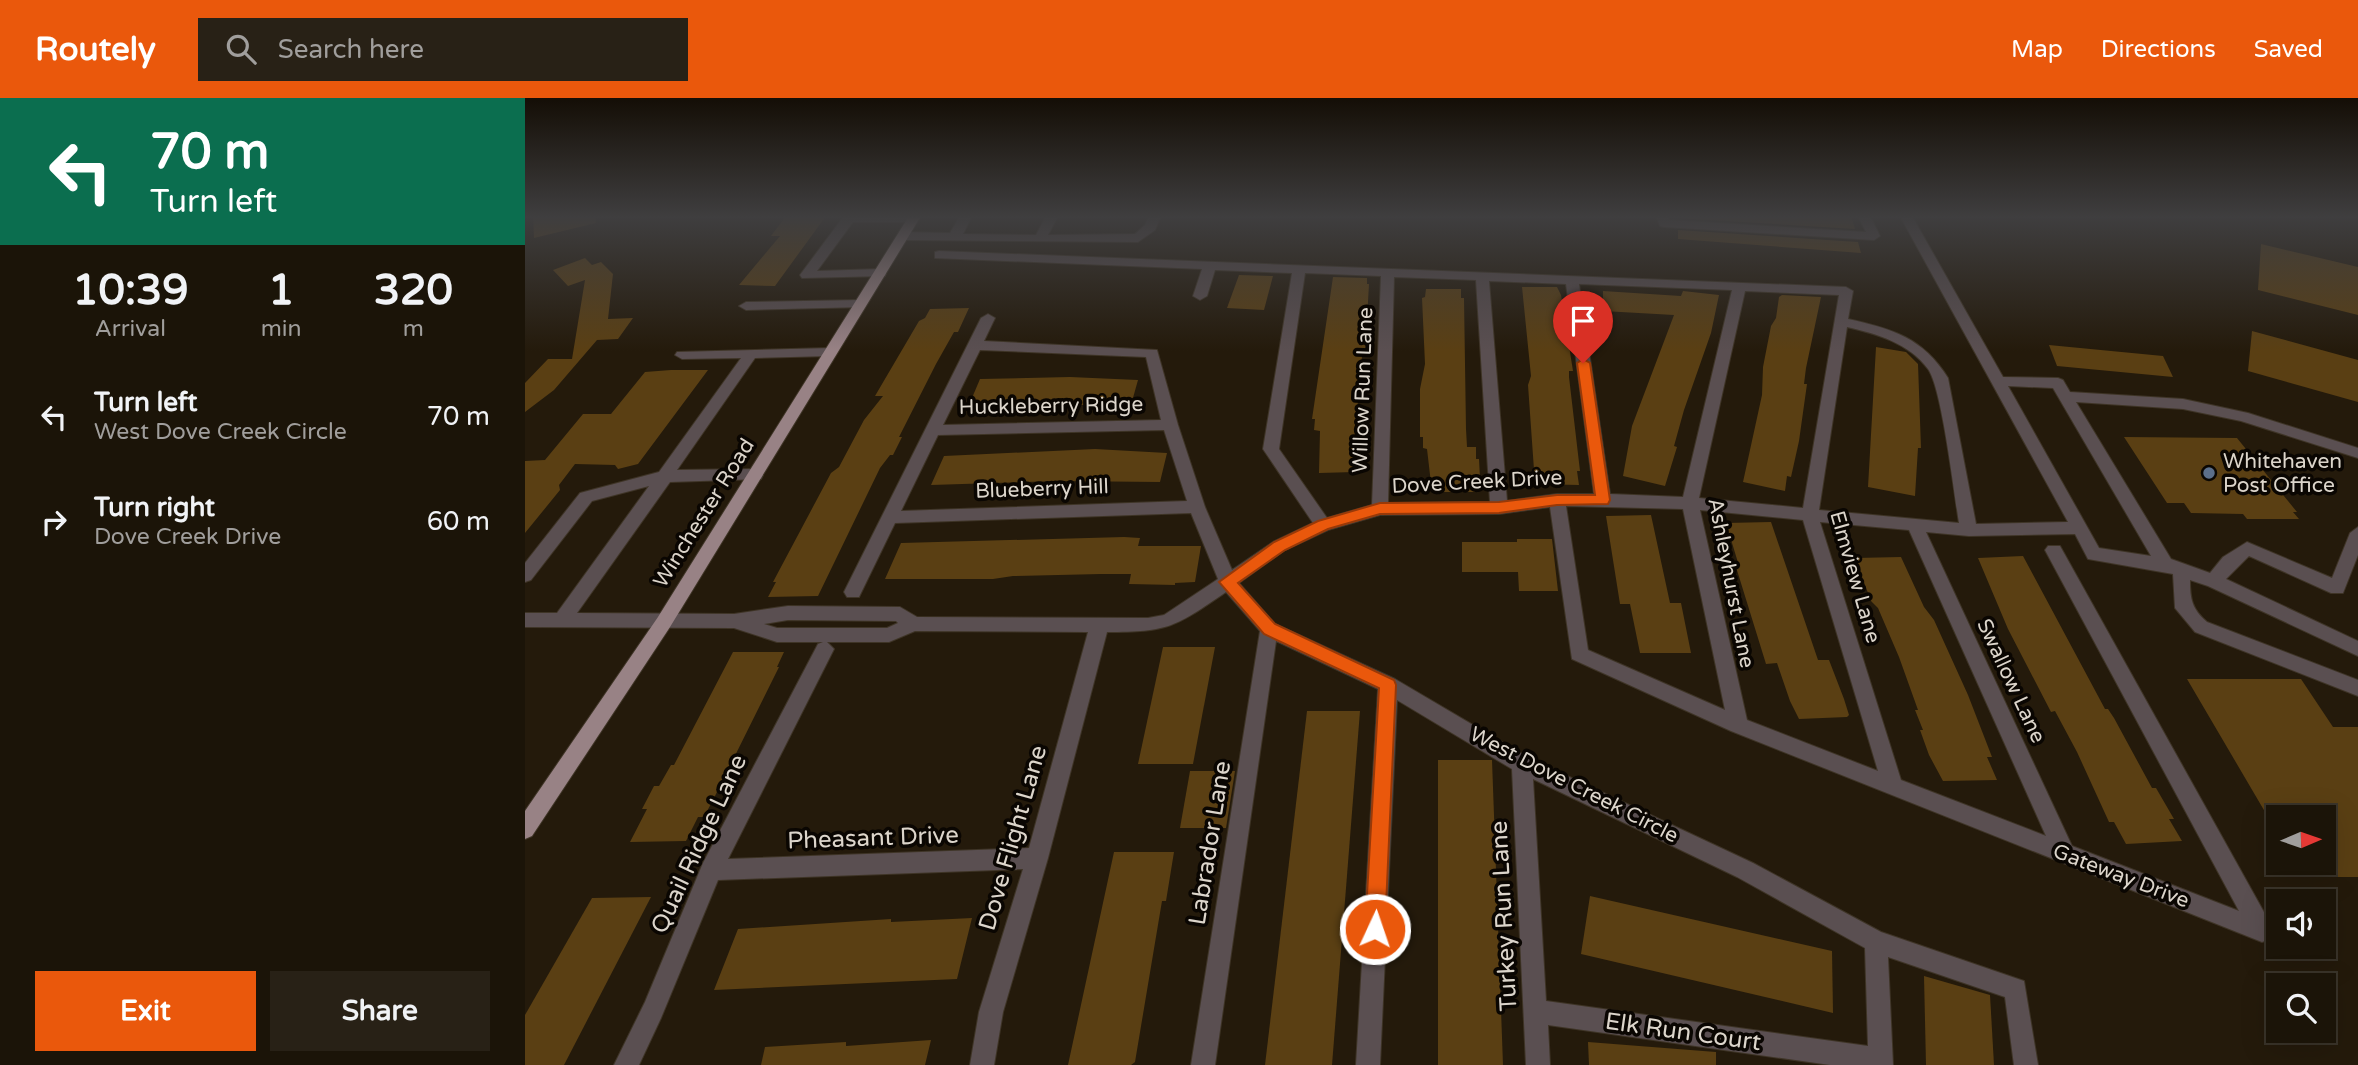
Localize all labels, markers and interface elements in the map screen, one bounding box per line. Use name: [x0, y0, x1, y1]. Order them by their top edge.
search box: [198, 18, 688, 81]
text: Routely: [35, 30, 156, 69]
icon: search: [222, 30, 260, 68]
text: Search here: [278, 34, 424, 65]
text: Map: [2011, 35, 2063, 64]
text: Directions: [2101, 35, 2216, 64]
text: Saved: [2254, 35, 2323, 64]
text: 70 m: [150, 123, 269, 182]
icon: left: [35, 126, 126, 217]
text: Turn left: [150, 183, 277, 221]
text: 10:39: [72, 265, 189, 316]
text: 1: [268, 265, 294, 316]
text: 320: [374, 265, 453, 316]
pin: [1553, 291, 1613, 363]
icon: arrive: [1564, 302, 1602, 340]
street label: Willow Run Lane: [1348, 307, 1378, 473]
text: Arrival: [95, 315, 166, 343]
text: min: [261, 315, 302, 343]
text: m: [403, 315, 424, 343]
text: Turn left: [94, 387, 197, 418]
street label: Huckleberry Ridge: [958, 392, 1144, 420]
icon: left: [35, 398, 73, 436]
text: 70 m: [427, 401, 490, 432]
text: West Dove Creek Circle: [94, 418, 347, 446]
street label: Winchester Road: [648, 434, 760, 592]
place label: Whitehaven Post Office: [2223, 449, 2342, 498]
street label: Dove Creek Drive: [1391, 465, 1563, 499]
marker: Whitehaven Post Office: [2201, 465, 2217, 481]
street label: Blueberry Hill: [975, 474, 1109, 504]
text: Turn right: [94, 492, 215, 523]
street label: Ashleyhurst Lane: [1702, 496, 1760, 670]
icon: right: [35, 503, 73, 541]
text: 60 m: [427, 506, 490, 537]
street label: Elmview Lane: [1824, 508, 1886, 646]
text: Dove Creek Drive: [94, 523, 281, 551]
street label: Swallow Lane: [1971, 615, 2051, 747]
street label: West Dove Creek Circle: [1466, 721, 1683, 849]
street label: Dove Flight Lane: [973, 742, 1053, 934]
street label: Quail Ridge Lane: [645, 750, 753, 938]
street label: Labrador Lane: [1183, 759, 1237, 927]
north arrow: [2266, 805, 2336, 875]
map controls: [2266, 805, 2336, 1043]
street label: Turkey Run Lane: [1485, 820, 1523, 1012]
street label: Pheasant Drive: [787, 821, 959, 855]
street label: Gateway Drive: [2049, 839, 2193, 913]
button: sound: [2266, 889, 2336, 959]
position arrow: [1338, 892, 1412, 966]
button: Exit: [35, 971, 256, 1051]
button: Share: [270, 971, 490, 1051]
button: search: [2266, 973, 2336, 1043]
street label: Elk Run Court: [1603, 1007, 1763, 1057]

